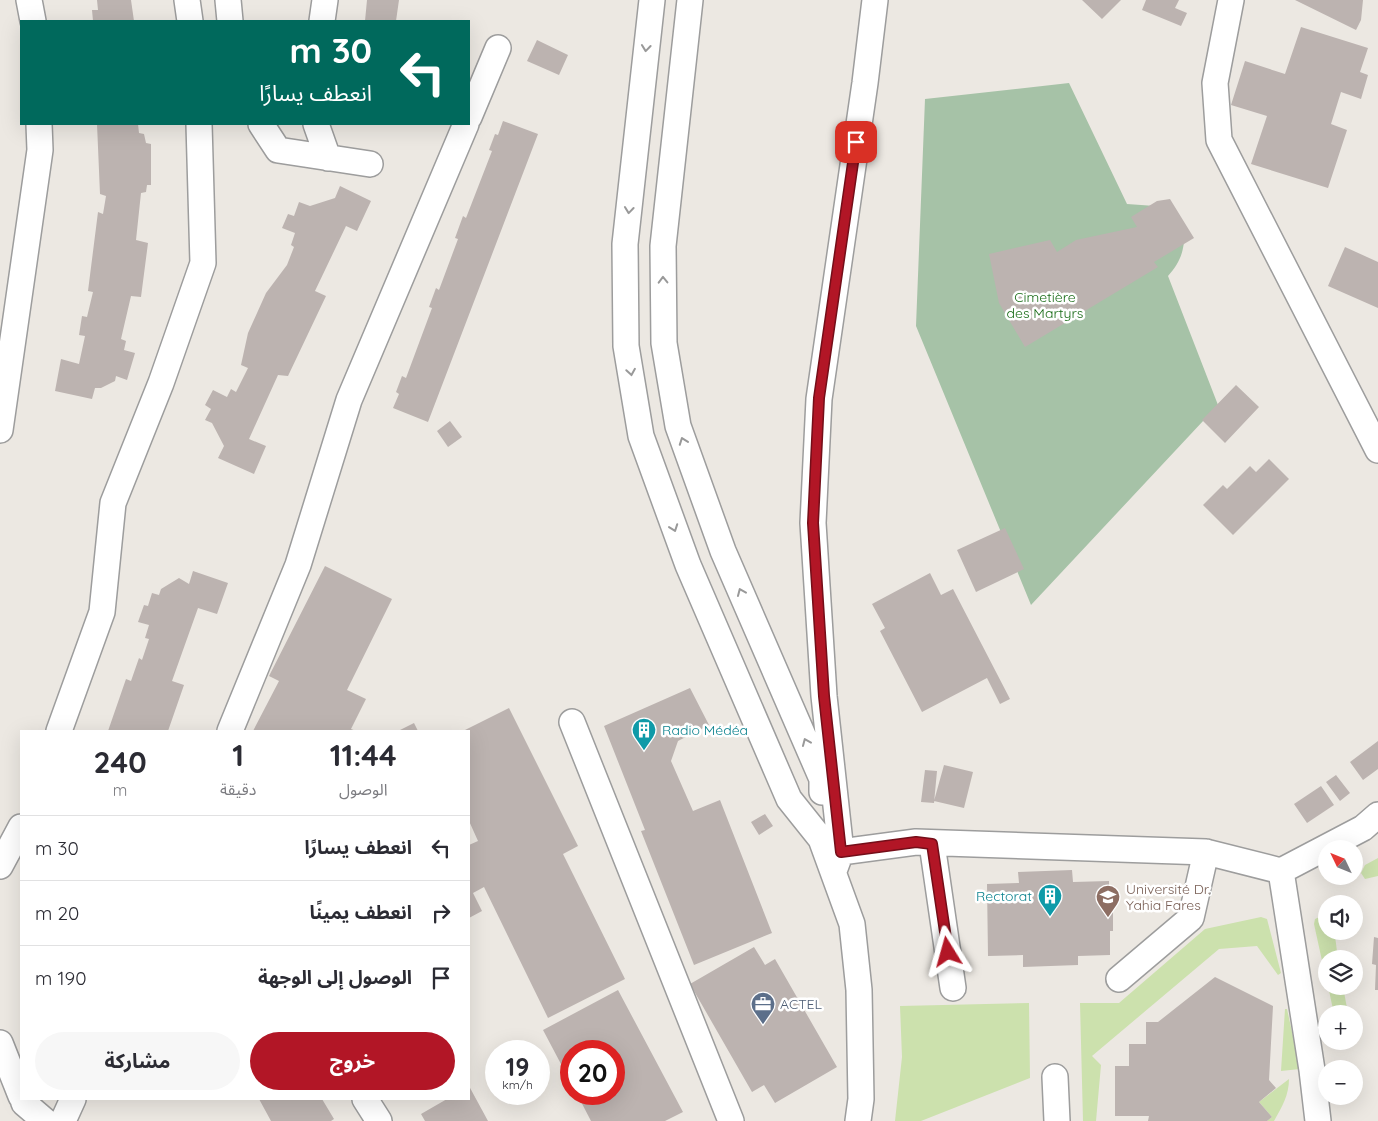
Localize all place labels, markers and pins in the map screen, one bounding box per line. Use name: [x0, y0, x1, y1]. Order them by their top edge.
pin: [835, 121, 877, 163]
building icon: Radio Médéa: [631, 717, 657, 751]
place label: Radio Médéa: [662, 721, 748, 739]
place label: Université Dr. Yahia Fares: [1126, 880, 1210, 914]
building icon: Rectorat: [1037, 883, 1063, 917]
school or university icon: Université Dr. Yahia Fares: [1095, 884, 1121, 918]
place label: Rectorat: [976, 887, 1032, 905]
office icon: ACTEL: [750, 991, 776, 1025]
place label: ACTEL: [780, 995, 823, 1013]

